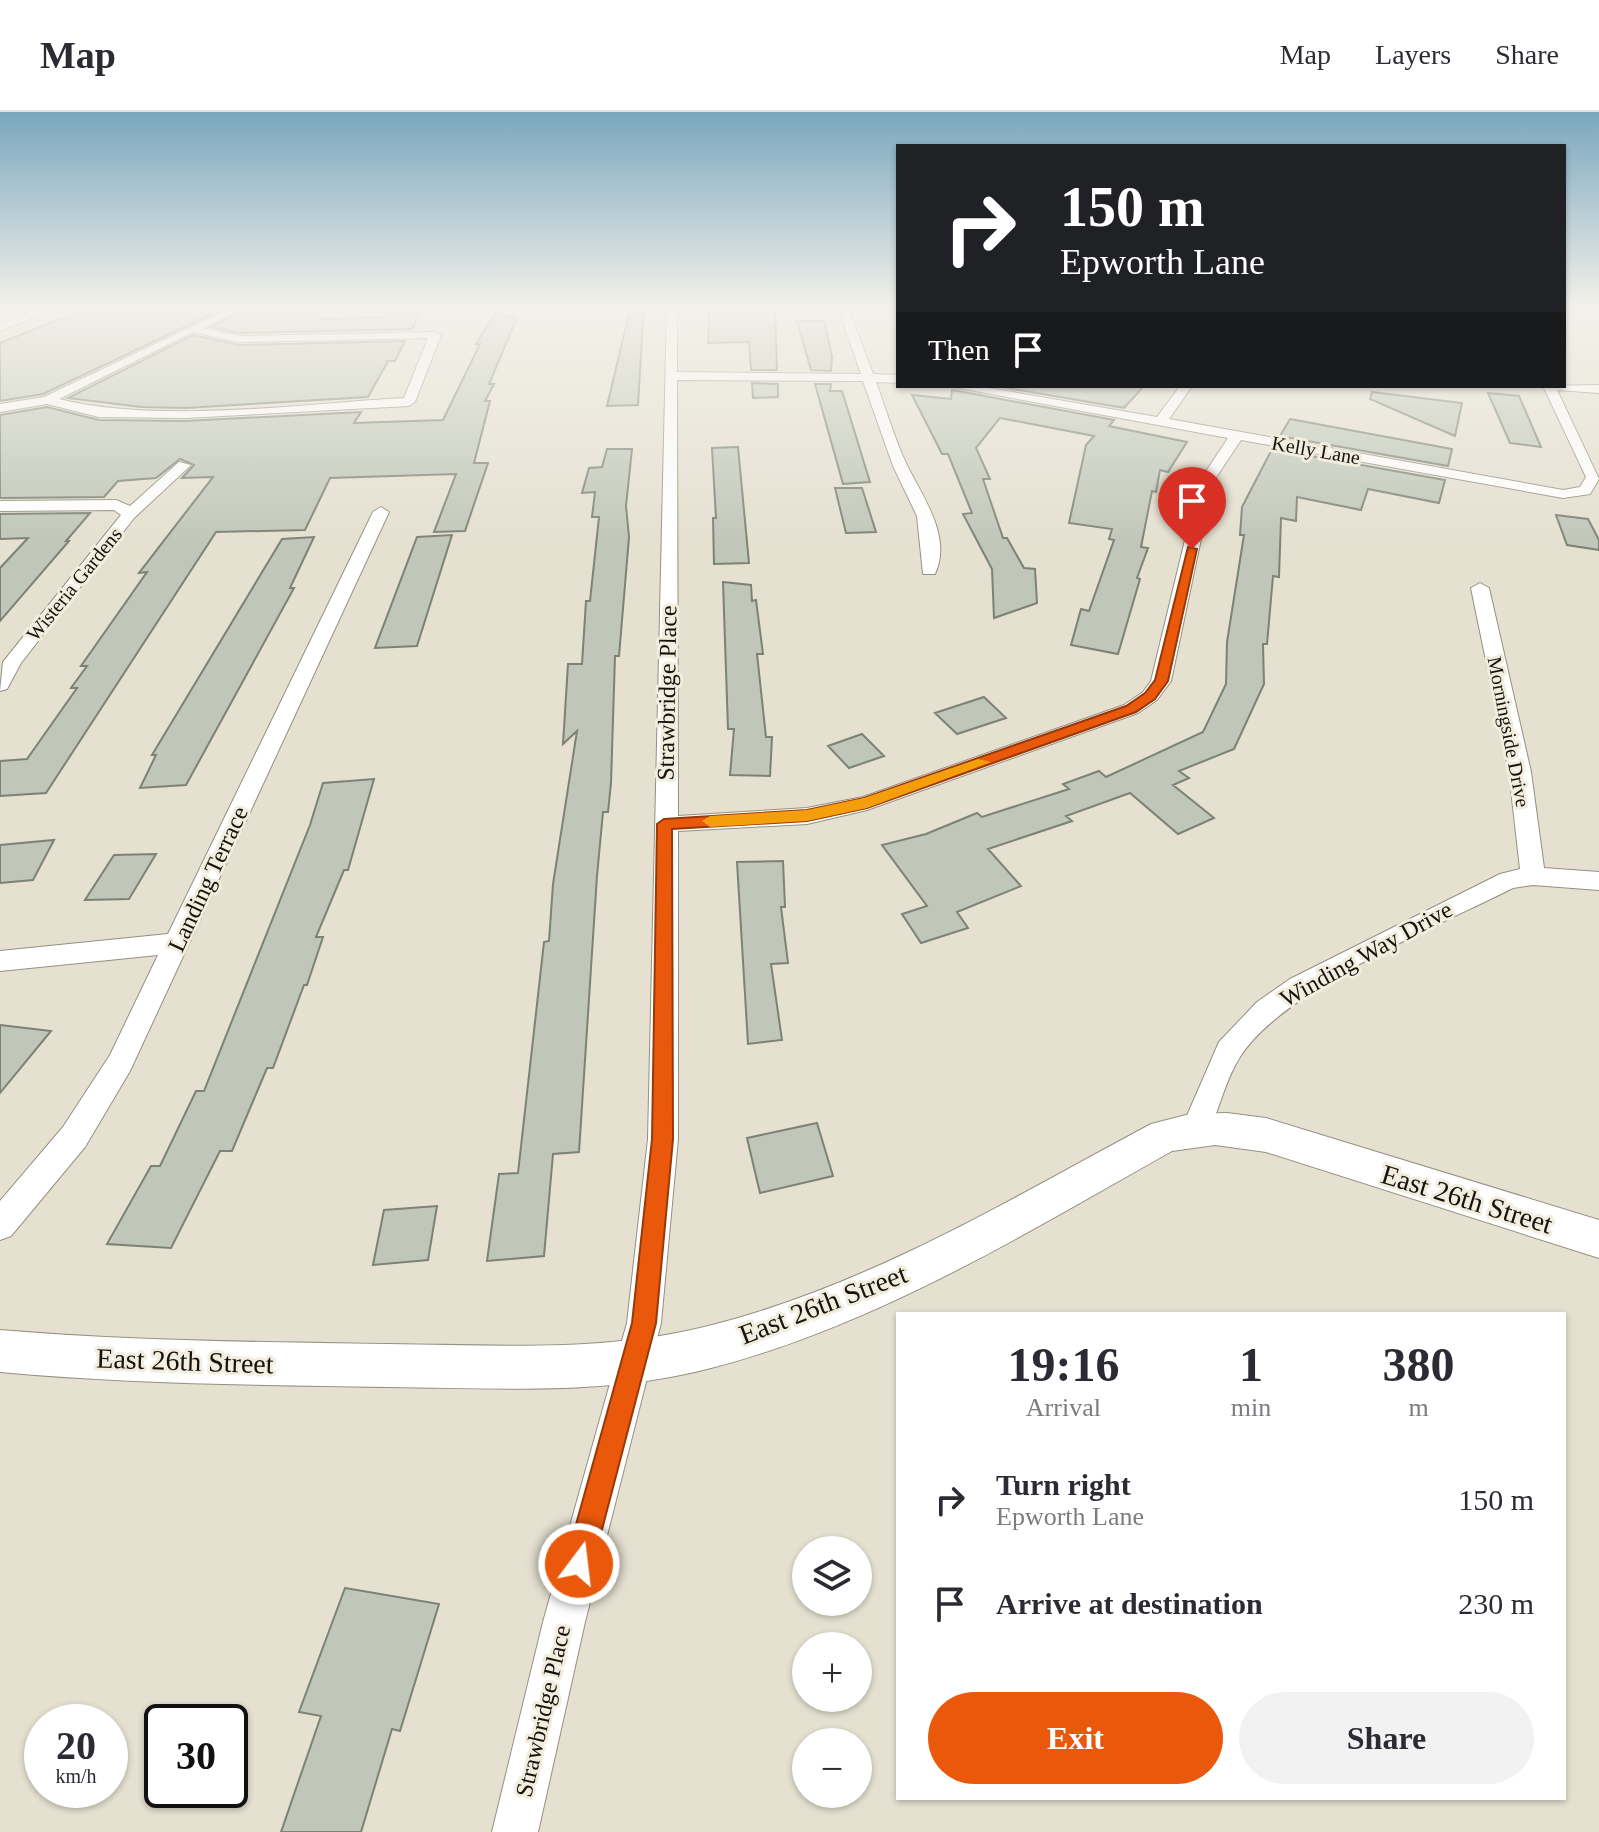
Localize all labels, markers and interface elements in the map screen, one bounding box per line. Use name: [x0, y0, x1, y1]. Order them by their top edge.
text: Map: [40, 34, 116, 76]
text: Map: [1280, 39, 1331, 70]
text: Layers: [1375, 39, 1451, 70]
text: Share: [1495, 39, 1559, 70]
icon: right: [928, 176, 1032, 280]
text: 150 m: [1060, 176, 1205, 238]
text: Epworth Lane: [1060, 242, 1265, 282]
icon: arrive: [1006, 328, 1050, 372]
text: Then: [928, 333, 990, 366]
street label: Kelly Lane: [1270, 431, 1362, 470]
pin: [1158, 467, 1226, 549]
icon: arrive: [1170, 479, 1214, 523]
street label: Wisteria Gardens: [22, 523, 126, 645]
street label: Strawbridge Place: [652, 605, 682, 781]
street label: Morningside Drive: [1483, 655, 1534, 809]
street label: Landing Terrace: [163, 802, 253, 956]
street label: Winding Way Drive: [1275, 896, 1457, 1012]
street label: East 26th Street: [1378, 1158, 1557, 1240]
street label: East 26th Street: [735, 1258, 912, 1350]
text: 19:16: [1007, 1338, 1119, 1391]
text: 1: [1239, 1338, 1263, 1391]
text: 380: [1383, 1338, 1455, 1391]
street label: East 26th Street: [96, 1342, 274, 1380]
text: Arrival: [1026, 1393, 1101, 1422]
text: min: [1231, 1393, 1271, 1422]
text: m: [1408, 1393, 1429, 1422]
text: Turn right: [996, 1468, 1131, 1501]
icon: right: [928, 1478, 972, 1522]
text: 150 m: [1458, 1483, 1534, 1516]
text: Epworth Lane: [996, 1502, 1144, 1531]
position arrow: [537, 1522, 621, 1606]
map controls: [792, 1536, 872, 1808]
button: layers: [792, 1536, 872, 1616]
icon: arrive: [928, 1582, 972, 1626]
text: Arrive at destination: [996, 1587, 1263, 1620]
text: 230 m: [1458, 1587, 1534, 1620]
street label: Strawbridge Place: [511, 1623, 575, 1799]
button: +: [792, 1632, 872, 1712]
button: Exit: [928, 1692, 1223, 1784]
button: Share: [1239, 1692, 1534, 1784]
speed limit sign: 30: [144, 1704, 248, 1808]
text: 20: [56, 1723, 96, 1768]
button: −: [792, 1728, 872, 1808]
text: km/h: [55, 1765, 97, 1787]

